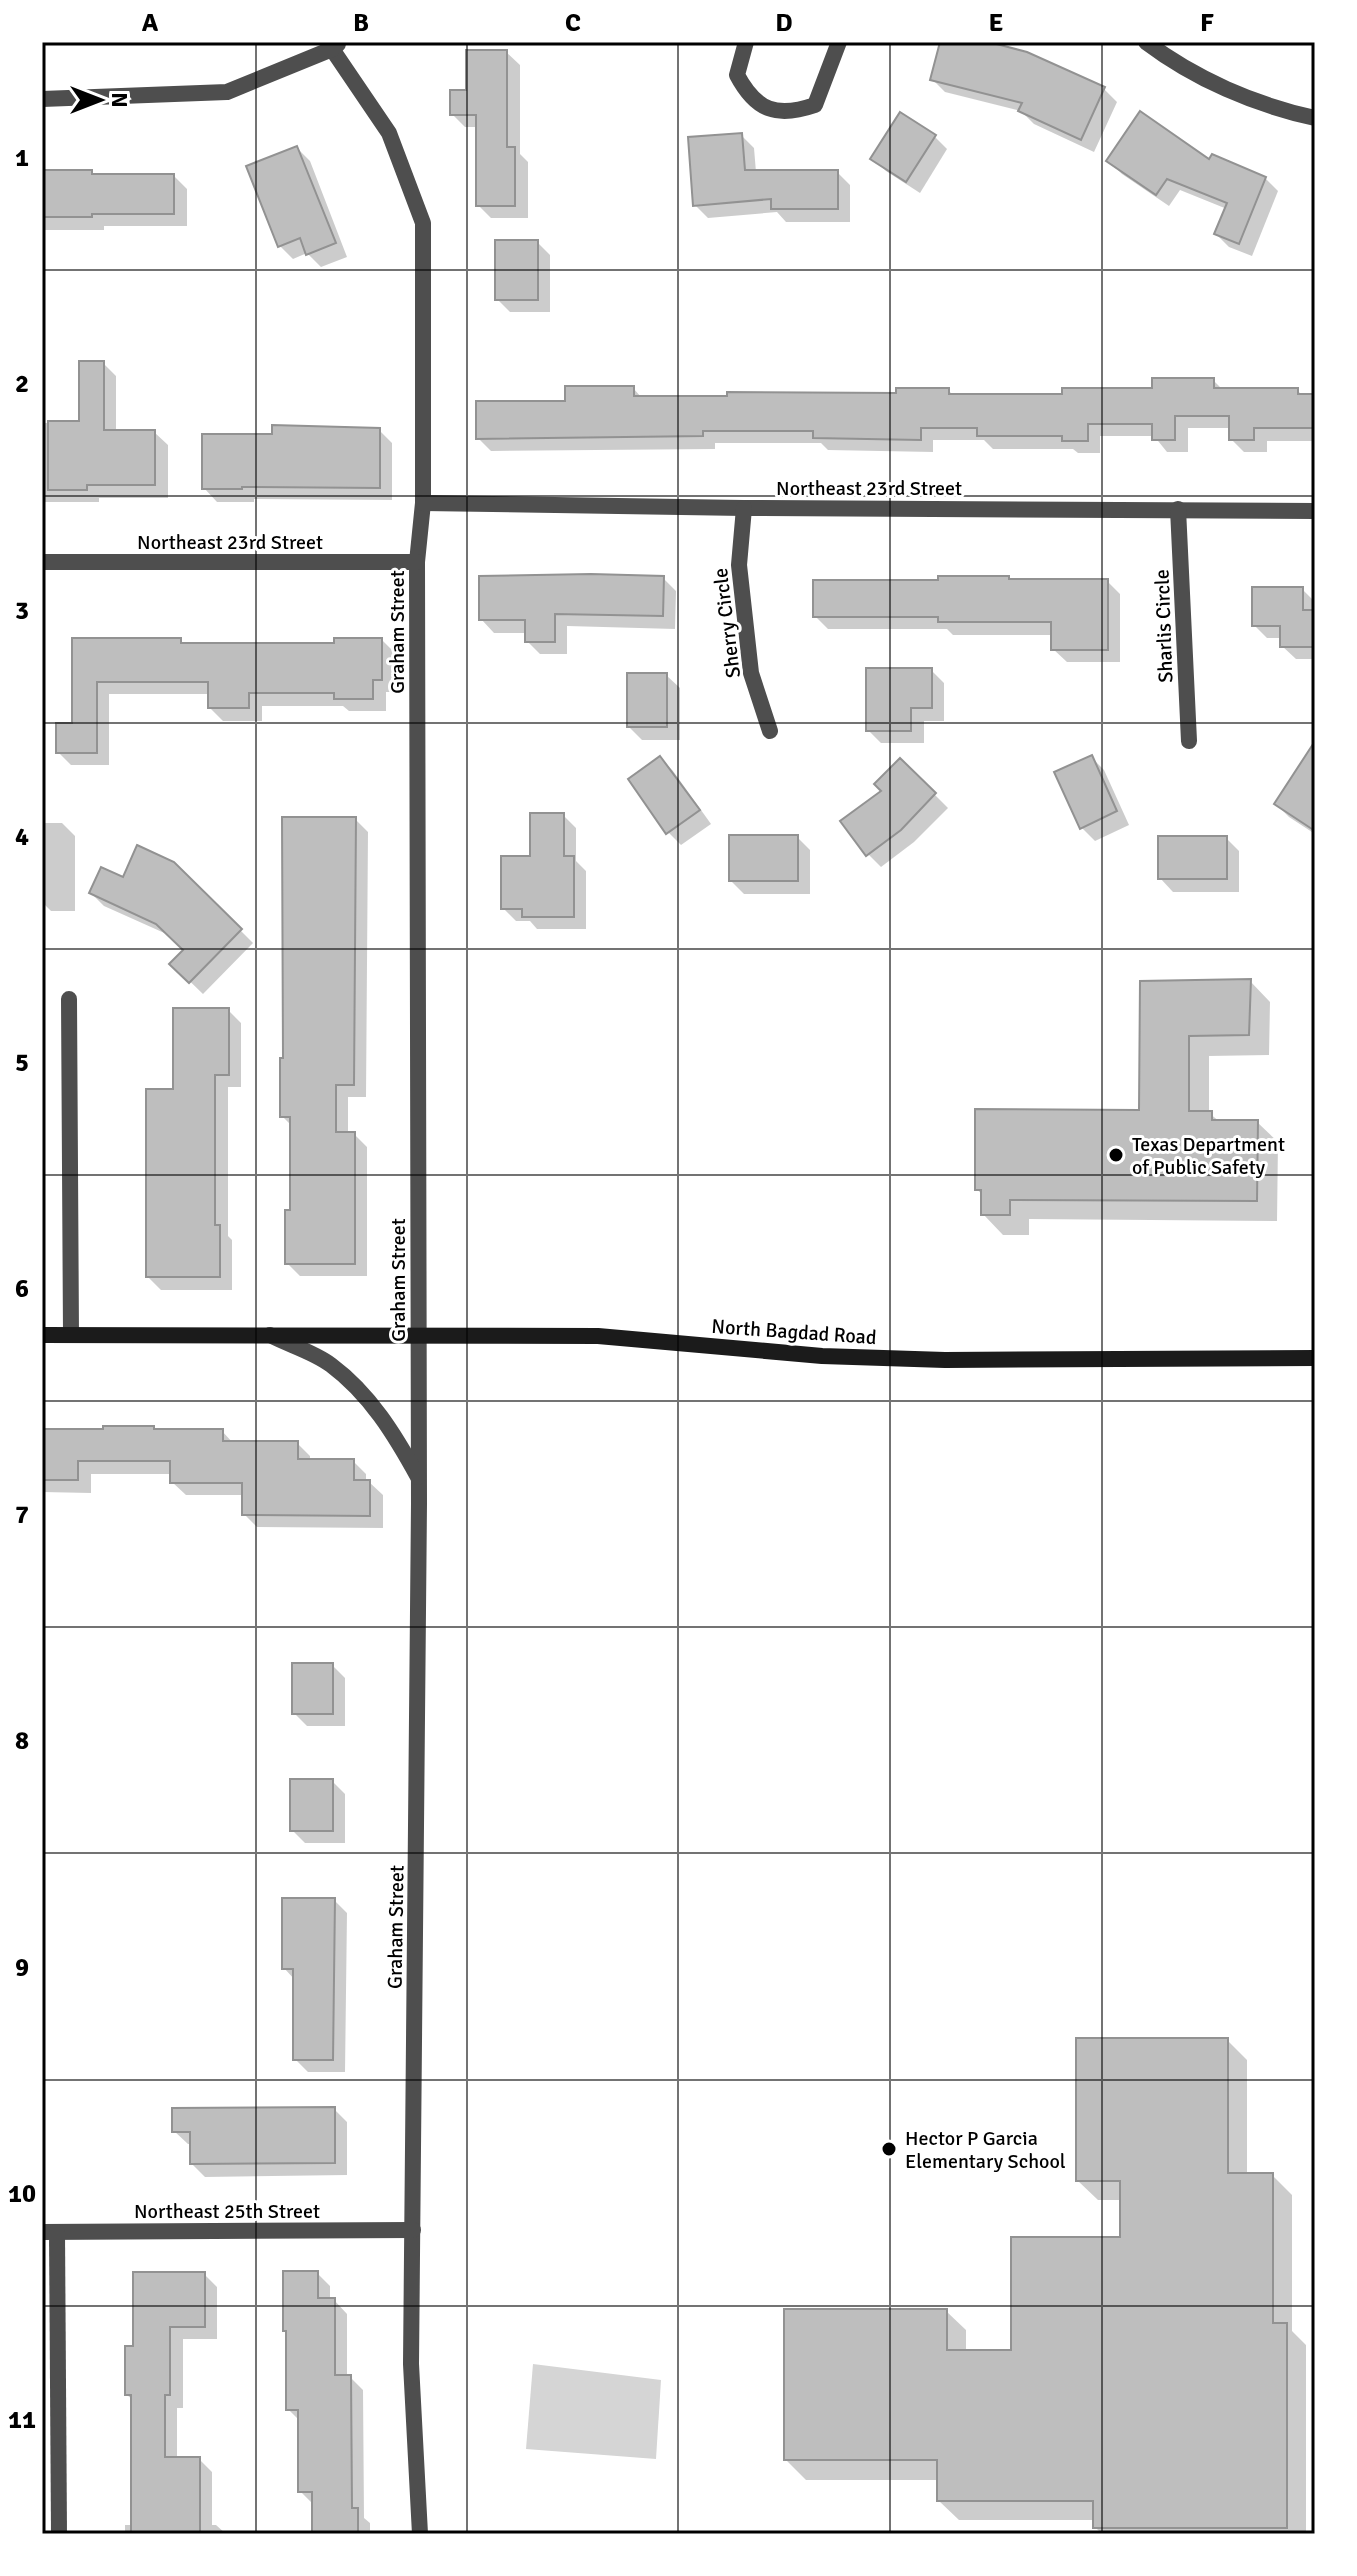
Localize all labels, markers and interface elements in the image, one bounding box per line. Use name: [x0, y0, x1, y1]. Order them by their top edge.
text: A: [142, 7, 159, 39]
text: B: [353, 7, 369, 39]
text: C: [565, 7, 581, 39]
text: D: [775, 7, 793, 39]
text: E: [989, 7, 1003, 39]
text: F: [1200, 7, 1214, 39]
north arrow: [60, 60, 140, 140]
text: N: [106, 92, 133, 108]
text: 1: [15, 142, 29, 174]
text: 2: [15, 368, 29, 400]
street label: Northeast 23rd Street: [776, 476, 962, 501]
street label: Northeast 23rd Street: [137, 530, 323, 555]
street label: Sherry Circle: [708, 567, 746, 679]
street label: Sharlis Circle: [1150, 569, 1178, 683]
street label: Graham Street: [385, 570, 410, 694]
text: 3: [15, 595, 29, 627]
text: 4: [15, 821, 29, 853]
text: 5: [15, 1047, 29, 1079]
place label: Texas Department of Public Safety: [1132, 1132, 1285, 1180]
marker: Texas Department of Public Safety: [1107, 1146, 1125, 1164]
street label: Graham Street: [386, 1218, 411, 1342]
text: 6: [15, 1273, 29, 1305]
street label: North Bagdad Road: [711, 1314, 877, 1350]
text: 7: [15, 1499, 29, 1531]
text: 8: [15, 1725, 29, 1757]
street label: Graham Street: [382, 1865, 410, 1989]
text: 9: [15, 1952, 29, 1984]
place label: Hector P Garcia Elementary School: [905, 2126, 1066, 2174]
marker: Hector P Garcia Elementary School: [880, 2140, 898, 2158]
text: 10: [8, 2178, 36, 2210]
street label: Northeast 25th Street: [134, 2199, 320, 2224]
text: 11: [8, 2404, 36, 2436]

